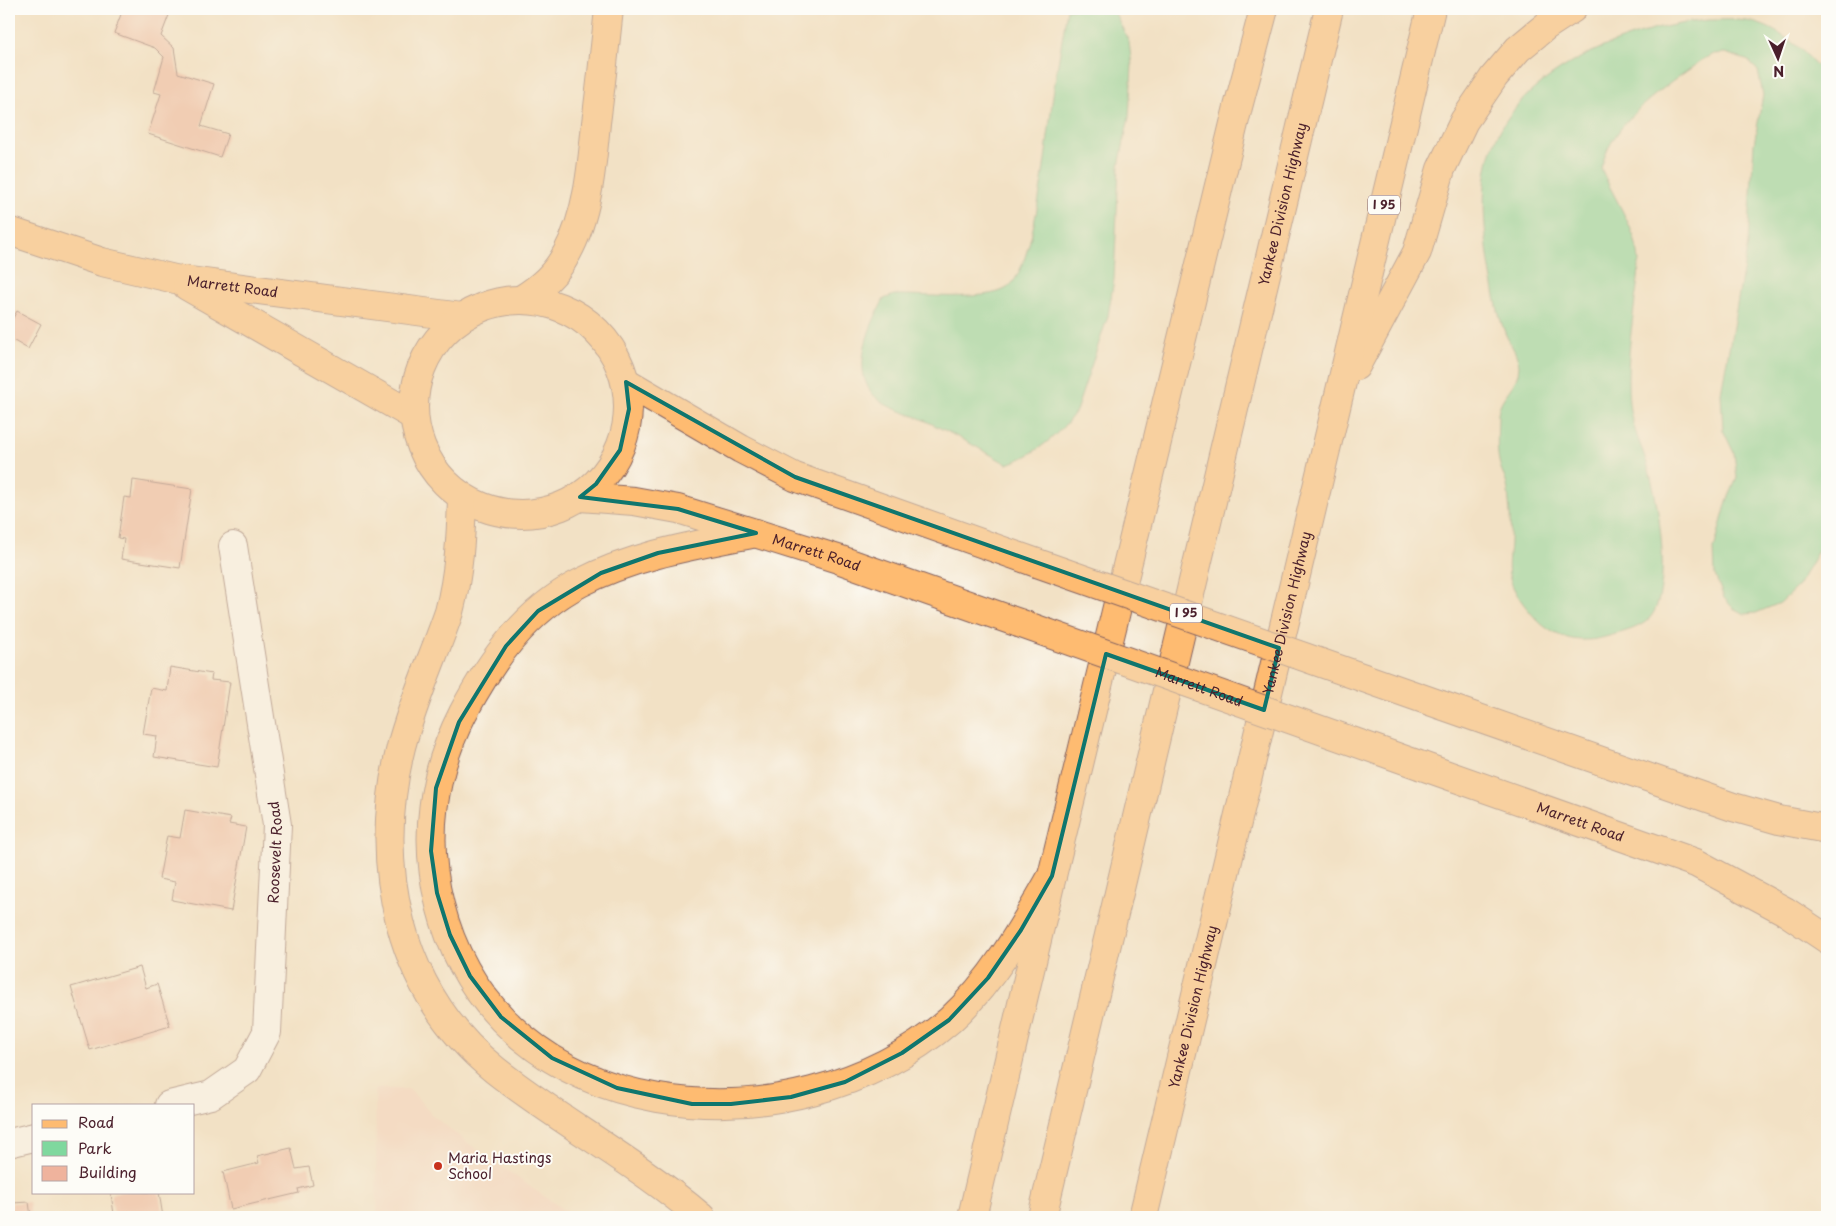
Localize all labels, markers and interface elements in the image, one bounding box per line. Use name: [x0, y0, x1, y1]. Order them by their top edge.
north arrow: [1754, 32, 1804, 82]
text: N: [1773, 61, 1785, 82]
street label: Yankee Division Highway: [1253, 120, 1312, 288]
road number: I 95: [1368, 196, 1400, 214]
street label: Marrett Road: [186, 270, 279, 303]
street label: Marrett Road: [770, 528, 864, 576]
street label: Yankee Division Highway: [1257, 529, 1316, 696]
road number: I 95: [1170, 604, 1202, 622]
street label: Marrett Road: [1153, 661, 1246, 712]
street label: Marrett Road: [1534, 796, 1627, 847]
street label: Roosevelt Road: [262, 800, 287, 904]
street label: Yankee Division Highway: [1163, 923, 1222, 1090]
legend: [32, 1104, 195, 1194]
text: Road: [78, 1110, 114, 1133]
text: Park: [78, 1136, 112, 1159]
place label: Maria Hastings School: [448, 1147, 551, 1184]
text: Building: [78, 1160, 137, 1183]
marker: Maria Hastings School: [432, 1160, 444, 1172]

